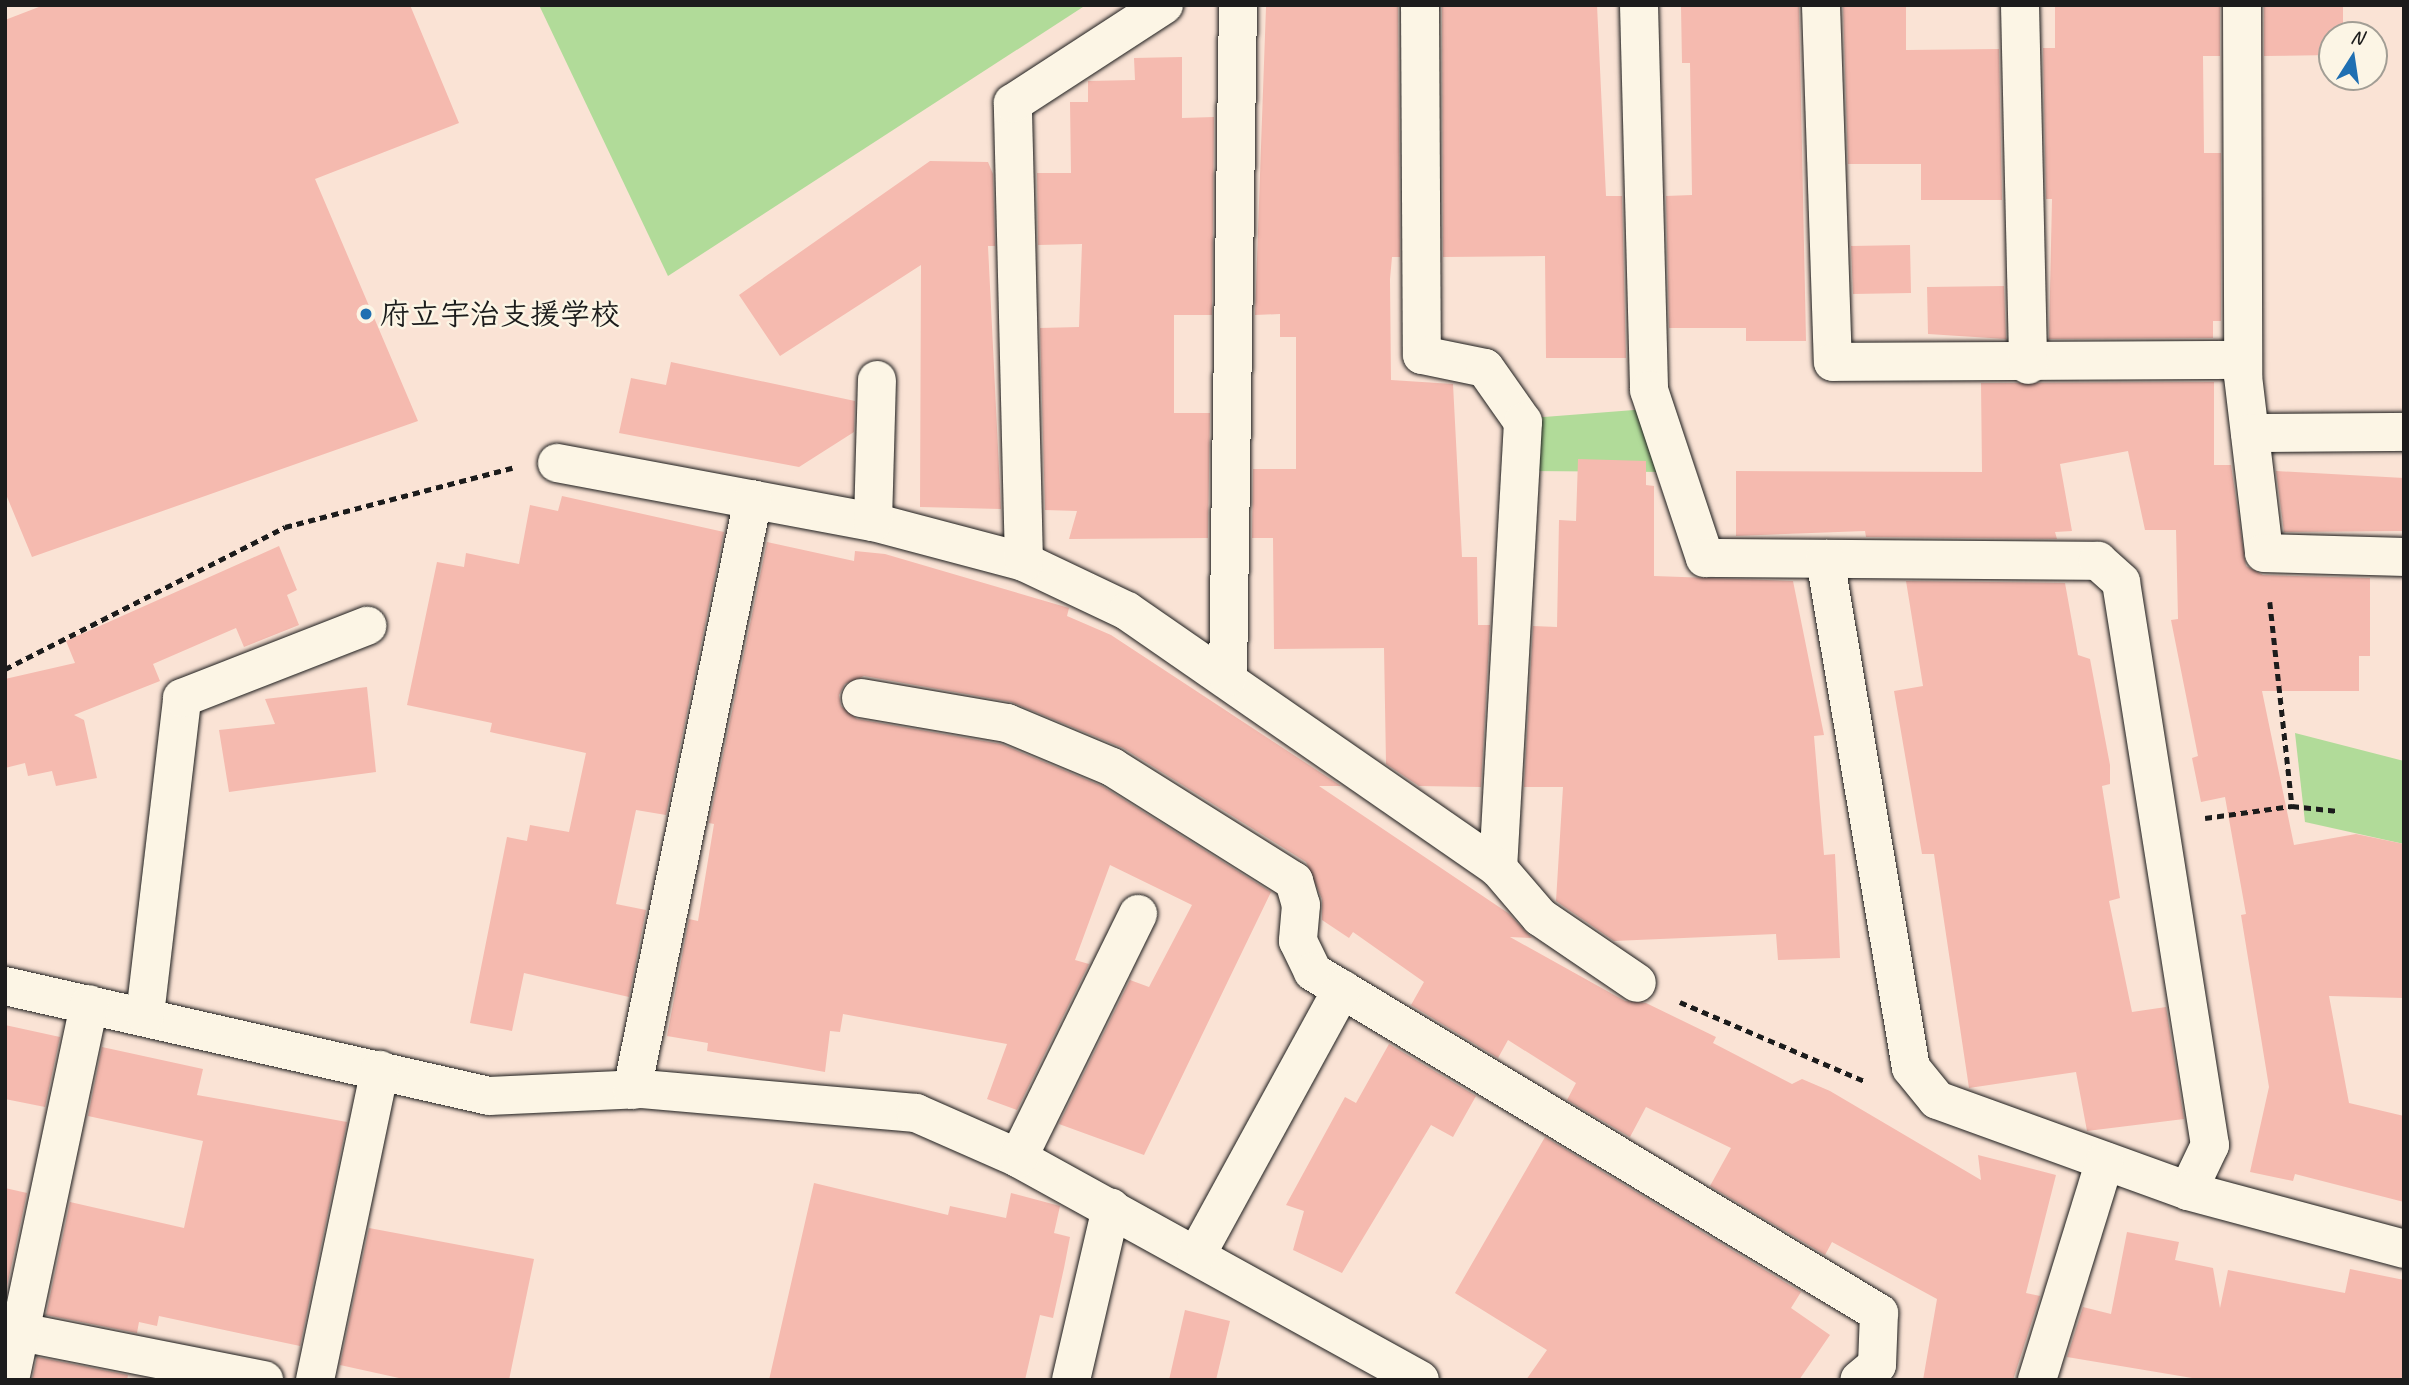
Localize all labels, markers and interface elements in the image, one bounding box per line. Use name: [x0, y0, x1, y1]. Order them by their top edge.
north arrow: [2318, 21, 2388, 91]
text: N: [2349, 24, 2365, 50]
place label: 府立宇治支援学校: [380, 296, 620, 332]
marker: 府立宇治支援学校: [358, 306, 374, 322]

